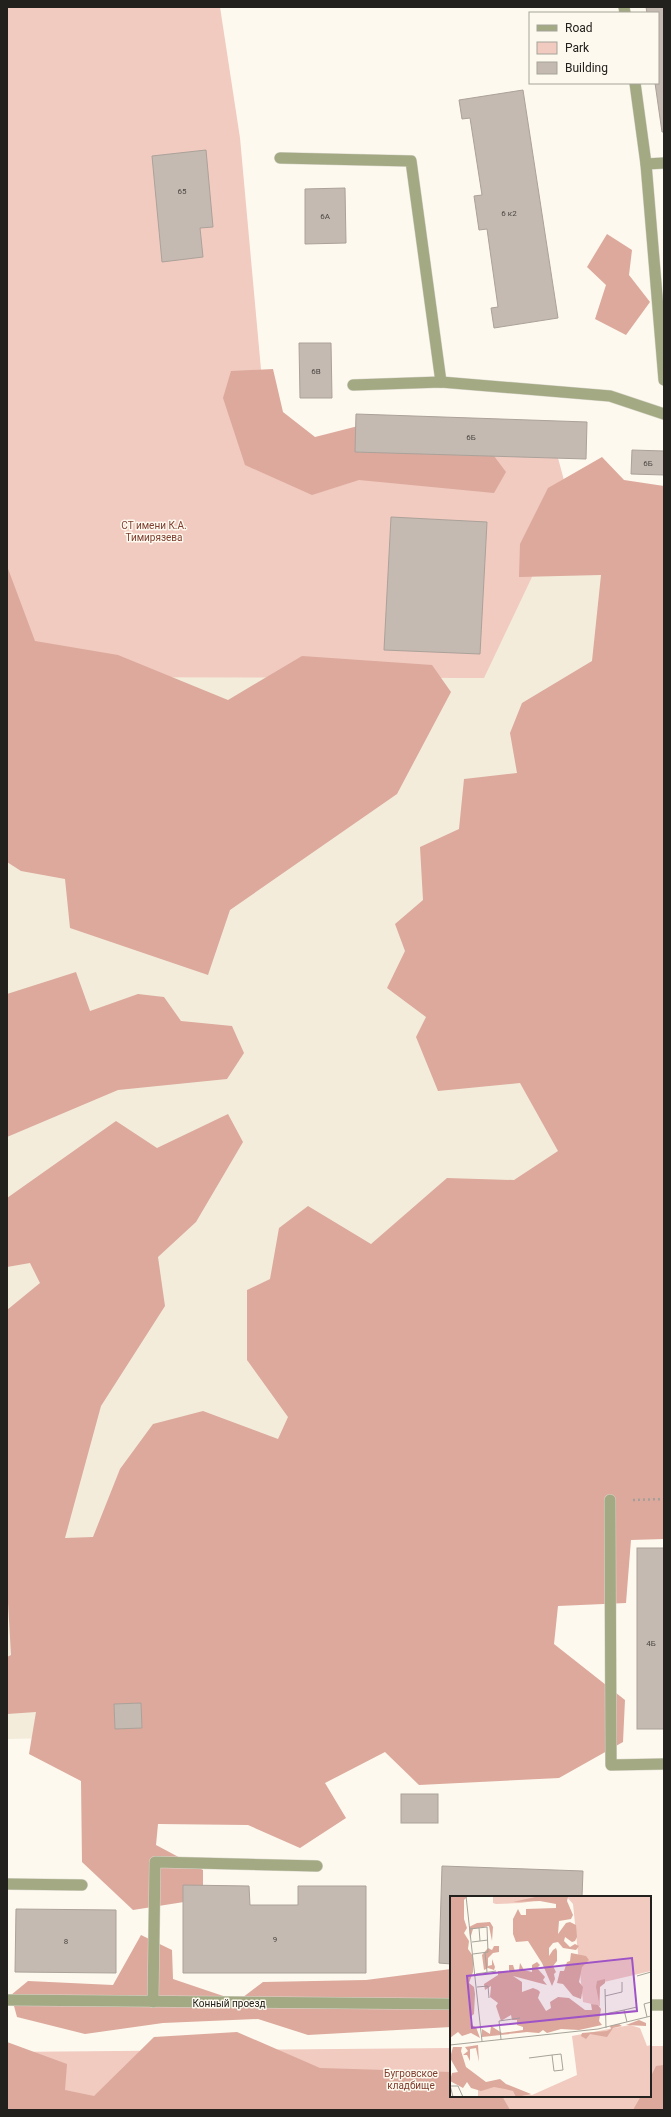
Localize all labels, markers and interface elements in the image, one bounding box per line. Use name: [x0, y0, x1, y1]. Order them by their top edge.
legend: [529, 12, 659, 84]
text: Road: [565, 21, 593, 35]
text: Park: [565, 41, 590, 55]
text: Building: [565, 61, 608, 75]
house number: 65: [178, 187, 187, 196]
house number: 6 к2: [501, 209, 517, 218]
house number: 6А: [320, 212, 331, 221]
house number: 6В: [311, 367, 321, 376]
house number: 6Б: [466, 433, 476, 442]
house number: 6Б: [643, 459, 653, 468]
park label: СТ имени К.А. Тимирязева: [121, 520, 187, 543]
house number: 4Б: [646, 1639, 656, 1648]
inset map: [450, 1896, 651, 2097]
house number: 9: [273, 1935, 277, 1944]
house number: 8: [64, 1937, 69, 1946]
street label: Конный проезд: [192, 1998, 266, 2009]
park label: Бугровское кладбище: [384, 2068, 438, 2091]

